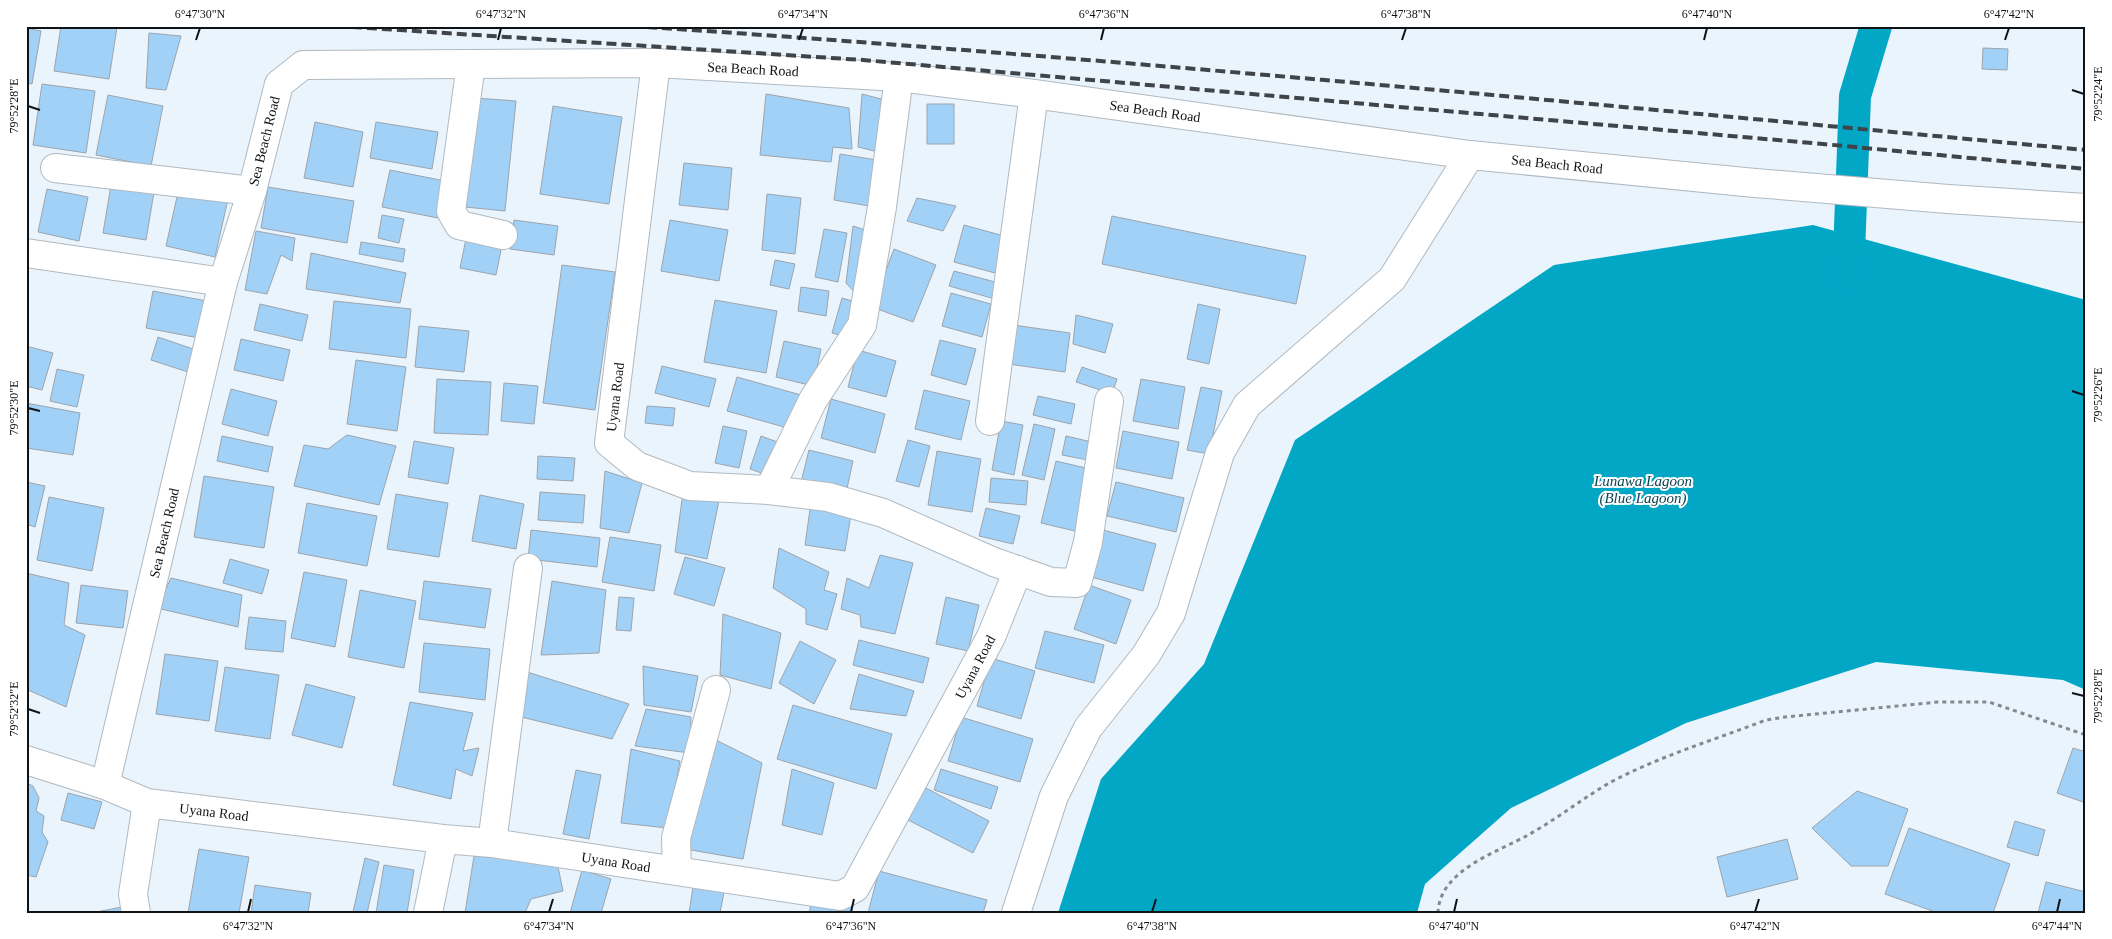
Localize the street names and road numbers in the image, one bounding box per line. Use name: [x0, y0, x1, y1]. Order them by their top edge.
street label: Sea Beach Road: [707, 60, 799, 79]
street label: Sea Beach Road: [246, 95, 283, 187]
street label: Sea Beach Road: [1108, 98, 1201, 125]
street label: Sea Beach Road: [1511, 152, 1603, 177]
street label: Uyana Road: [604, 362, 627, 433]
street label: Sea Beach Road: [147, 487, 182, 579]
street label: Uyana Road: [952, 633, 998, 701]
street label: Uyana Road: [178, 801, 249, 824]
street label: Uyana Road: [580, 850, 651, 875]

